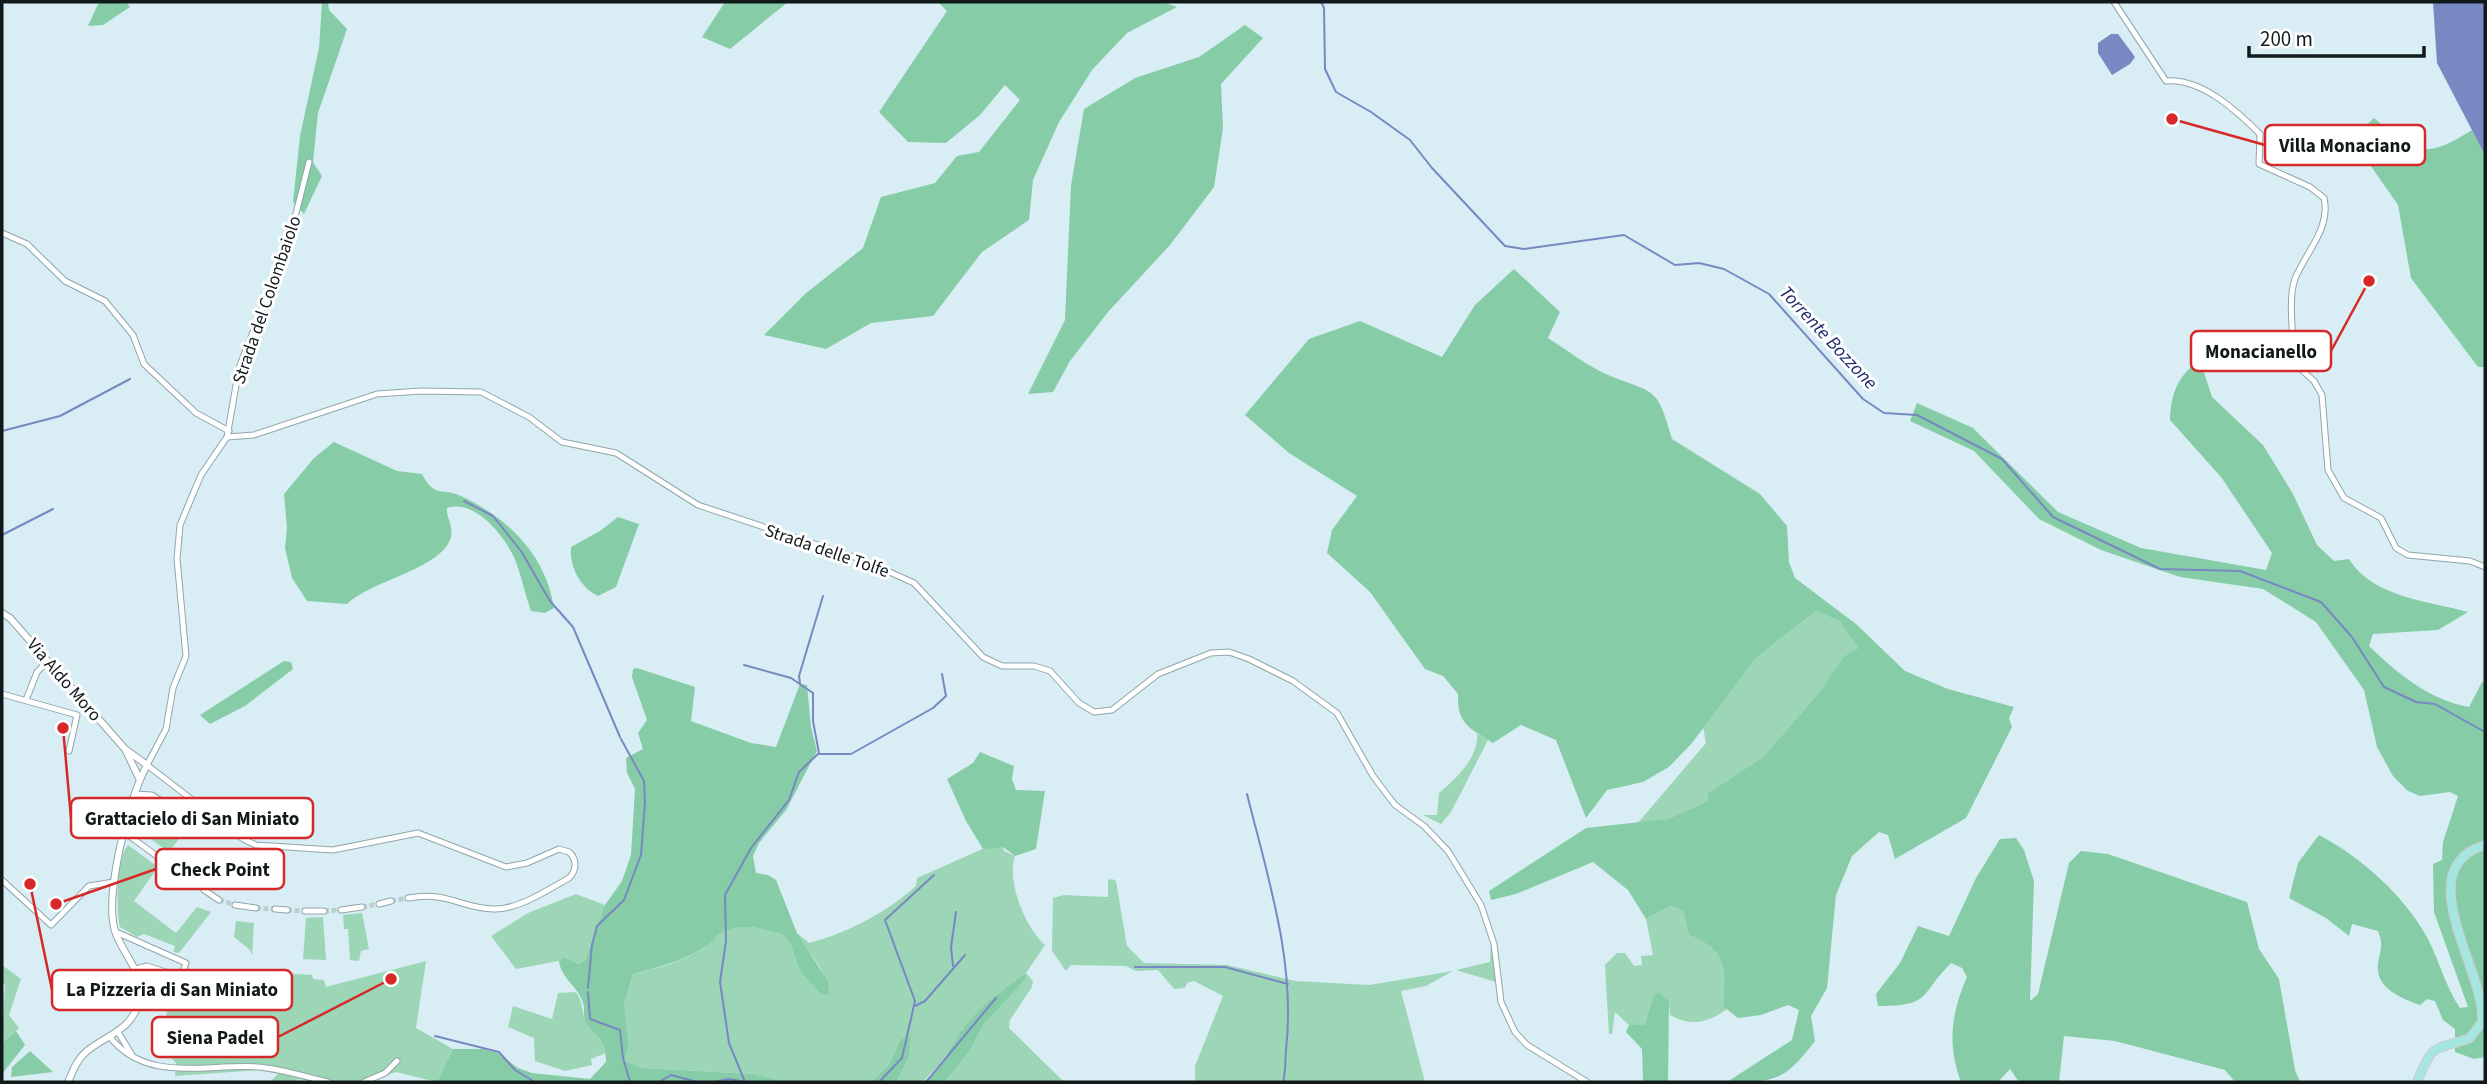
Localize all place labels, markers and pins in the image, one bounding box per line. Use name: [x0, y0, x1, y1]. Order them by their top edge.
callout: Villa Monaciano: [2265, 125, 2425, 165]
callout: Monacianello: [2191, 331, 2331, 371]
callout: Grattacielo di San Miniato: [71, 798, 313, 838]
callout: Check Point: [156, 849, 284, 889]
callout: La Pizzeria di San Miniato: [52, 970, 292, 1010]
callout: Siena Padel: [152, 1017, 278, 1057]

